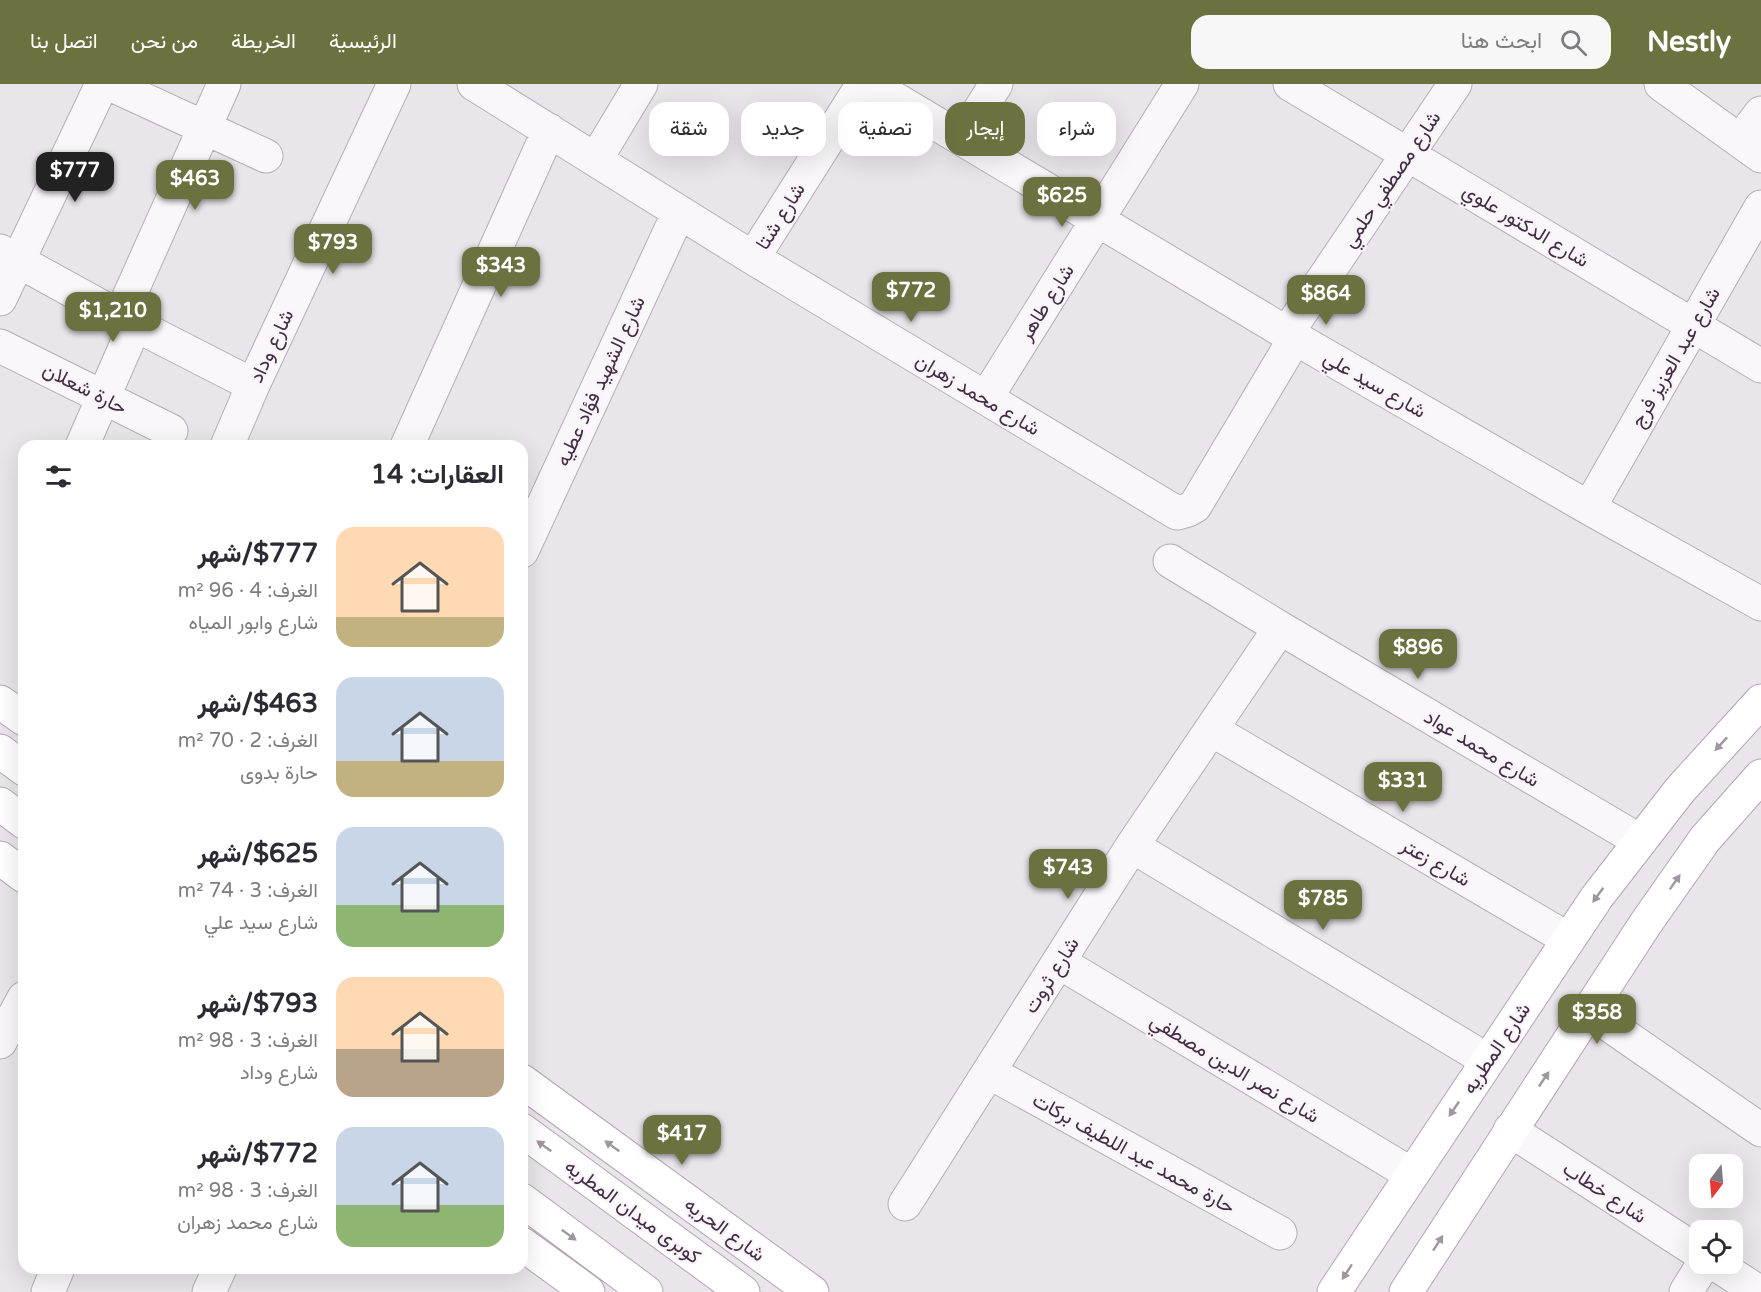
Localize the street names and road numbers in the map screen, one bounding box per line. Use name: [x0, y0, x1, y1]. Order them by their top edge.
street label: شارع مصطفي حلمي: [1337, 107, 1450, 255]
street label: شارع شتا: [751, 179, 812, 255]
street label: شارع الدكتور علوي: [1456, 179, 1593, 276]
street label: شارع طاهر: [1014, 260, 1080, 346]
street label: شارع عبد العزيز فرج: [1626, 283, 1727, 433]
street label: شارع الشهيد فؤاد عطيه: [551, 293, 652, 471]
street label: شارع وداد: [245, 306, 300, 387]
street label: شارع سيد علي: [1317, 346, 1430, 427]
street label: شارع محمد زهران: [910, 348, 1044, 442]
street label: حارة شعلان: [38, 357, 131, 420]
street label: شارع محمد عواد: [1419, 705, 1544, 794]
street label: شارع زعتر: [1395, 833, 1474, 893]
street label: شارع ثروت: [1019, 933, 1085, 1019]
street label: شارع المطريه: [1457, 998, 1537, 1099]
street label: شارع نصر الدين مصطفي: [1143, 1009, 1323, 1132]
street label: حارة محمد عبد اللطيف بركات: [1028, 1088, 1239, 1220]
street label: كوبرى ميدان المطريه: [560, 1154, 705, 1269]
street label: شارع خطاب: [1558, 1157, 1651, 1230]
street label: شارع الحريه: [679, 1193, 769, 1268]

